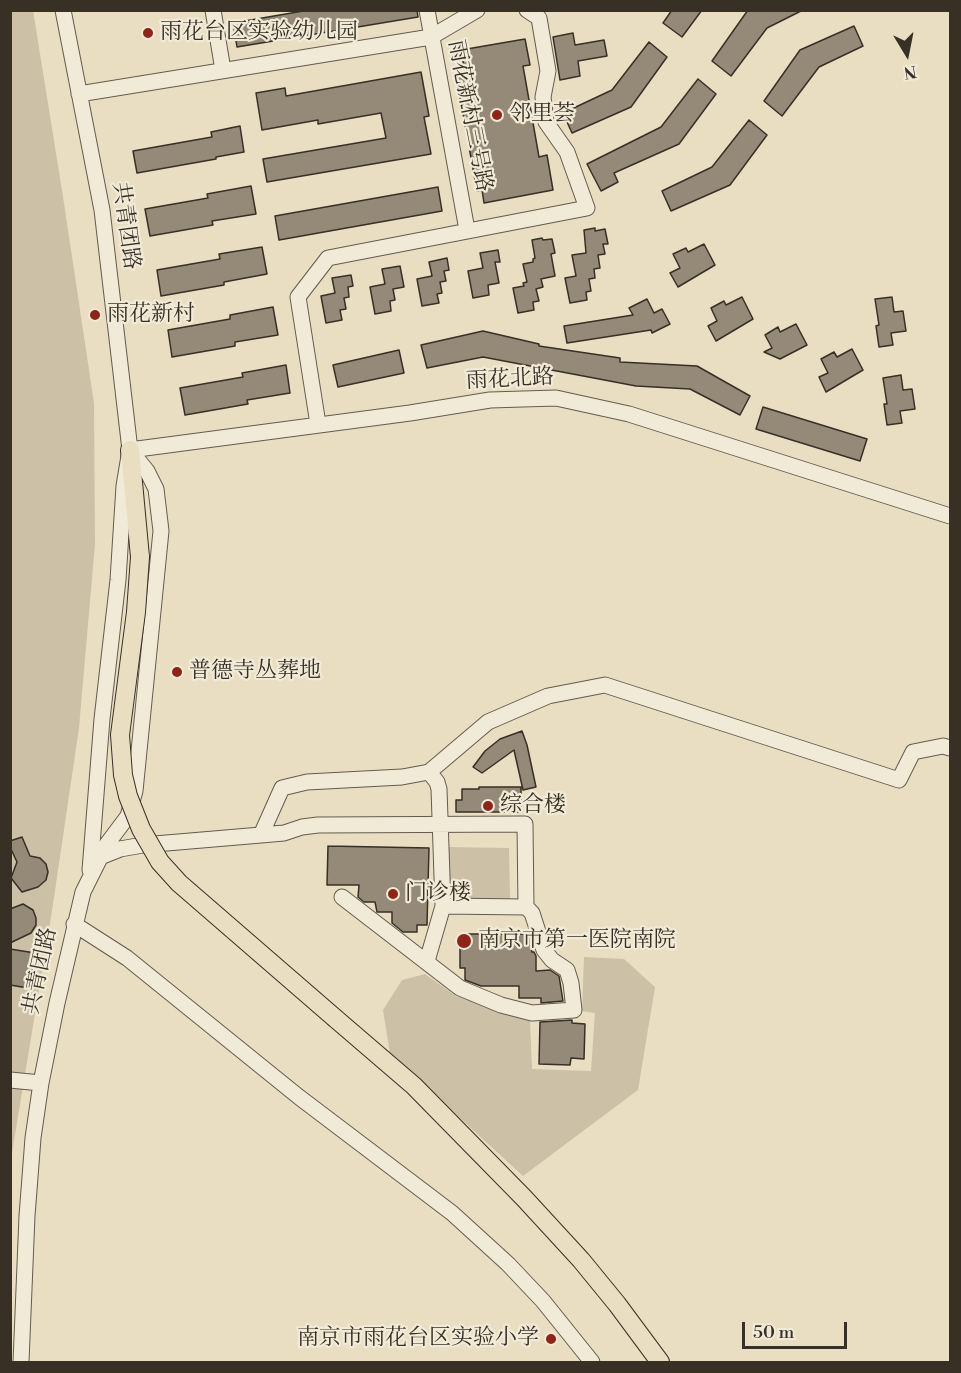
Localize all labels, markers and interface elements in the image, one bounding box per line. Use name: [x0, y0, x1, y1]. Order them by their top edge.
place label: 雨花台区实验幼儿园: [160, 20, 358, 46]
north arrow: [877, 24, 937, 84]
marker: 雨花台区实验幼儿园: [141, 26, 155, 40]
street label: 雨花新村三号路: [441, 38, 497, 194]
text: N: [902, 61, 918, 83]
place label: 邻里荟: [509, 102, 575, 128]
marker: 邻里荟: [490, 108, 504, 122]
street label: 共青团路: [106, 181, 144, 271]
place label: 雨花新村: [107, 302, 195, 328]
marker: 雨花新村: [88, 308, 102, 322]
street label: 雨花北路: [465, 365, 555, 395]
place label: 普德寺丛葬地: [189, 659, 321, 685]
marker: 普德寺丛葬地: [170, 665, 184, 679]
place label: 综合楼: [500, 793, 566, 819]
marker: 综合楼: [481, 799, 495, 813]
place label: 门诊楼: [405, 881, 471, 907]
marker: 门诊楼: [386, 887, 400, 901]
street label: 共青团路: [19, 925, 63, 1017]
place label: 南京市第一医院南院: [478, 928, 676, 954]
marker: 南京市第一医院南院: [455, 932, 473, 950]
scale bar: [745, 1310, 850, 1348]
text: 50 m: [753, 1321, 794, 1344]
place label: 南京市雨花台区实验小学: [297, 1326, 539, 1352]
marker: 南京市雨花台区实验小学: [544, 1332, 558, 1346]

